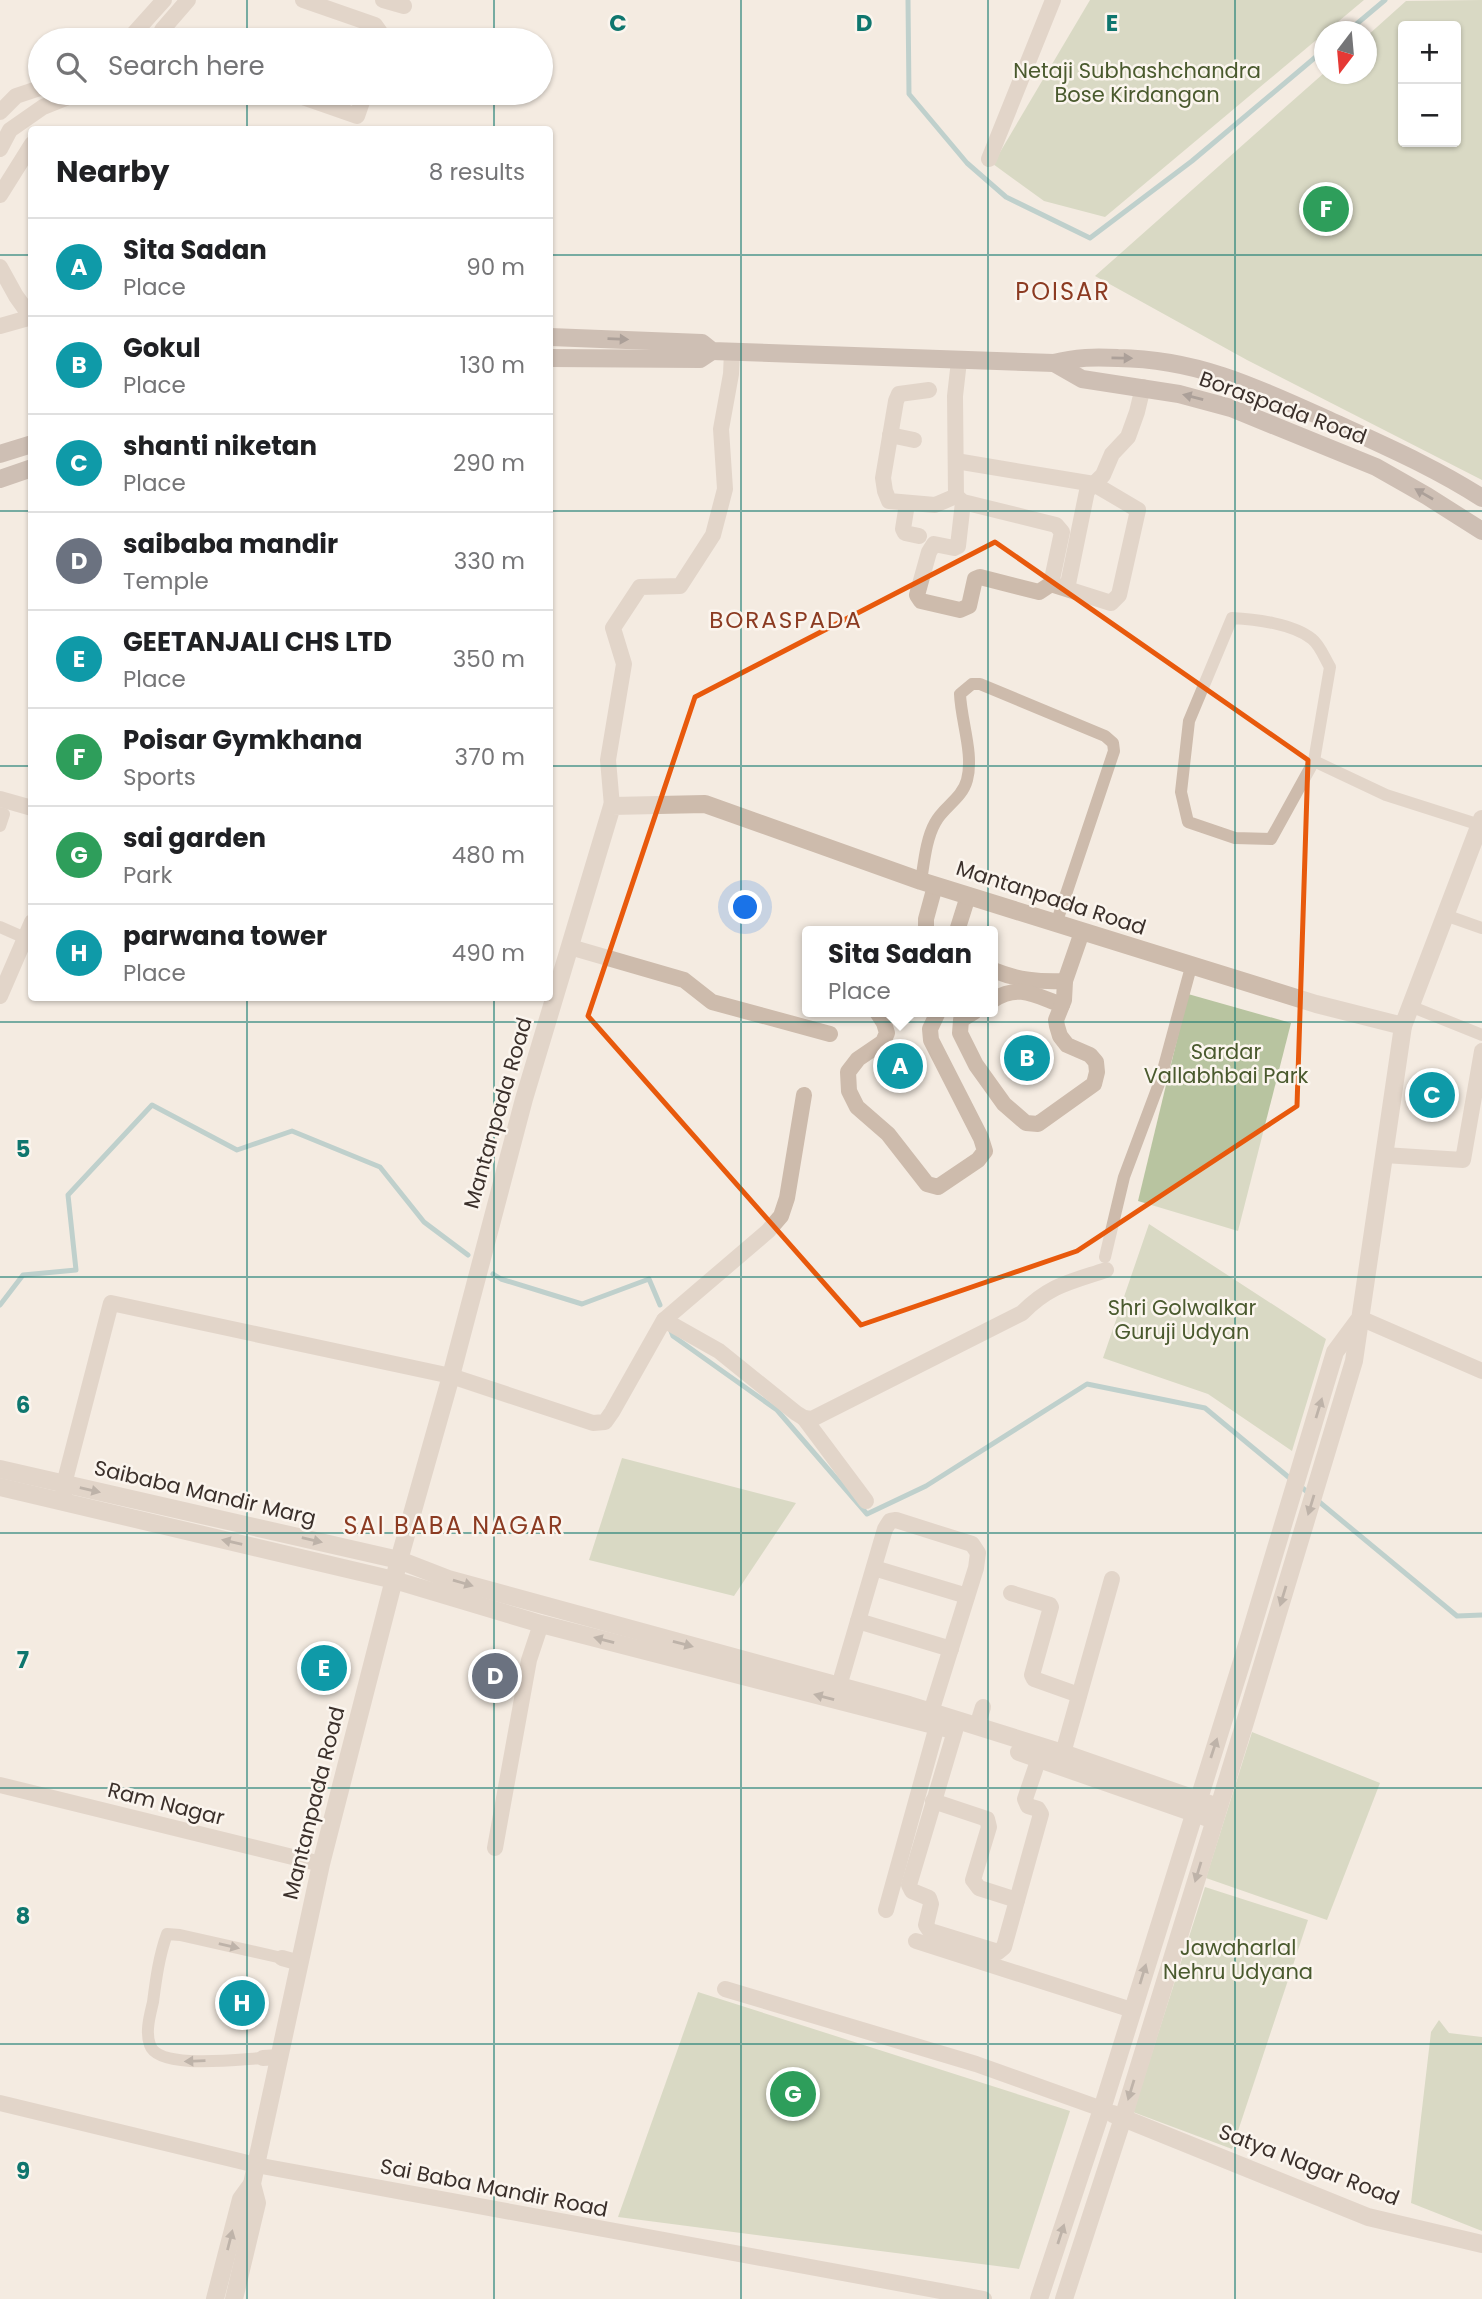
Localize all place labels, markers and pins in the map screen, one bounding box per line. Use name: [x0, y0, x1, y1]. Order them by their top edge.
pin: F: [1303, 183, 1349, 235]
pin: B: [1004, 1032, 1050, 1084]
pin: A: [877, 1040, 923, 1092]
pin: C: [1409, 1069, 1455, 1121]
pin: E: [301, 1642, 347, 1694]
pin: D: [472, 1650, 518, 1702]
pin: H: [219, 1977, 265, 2029]
pin: G: [770, 2068, 816, 2120]

